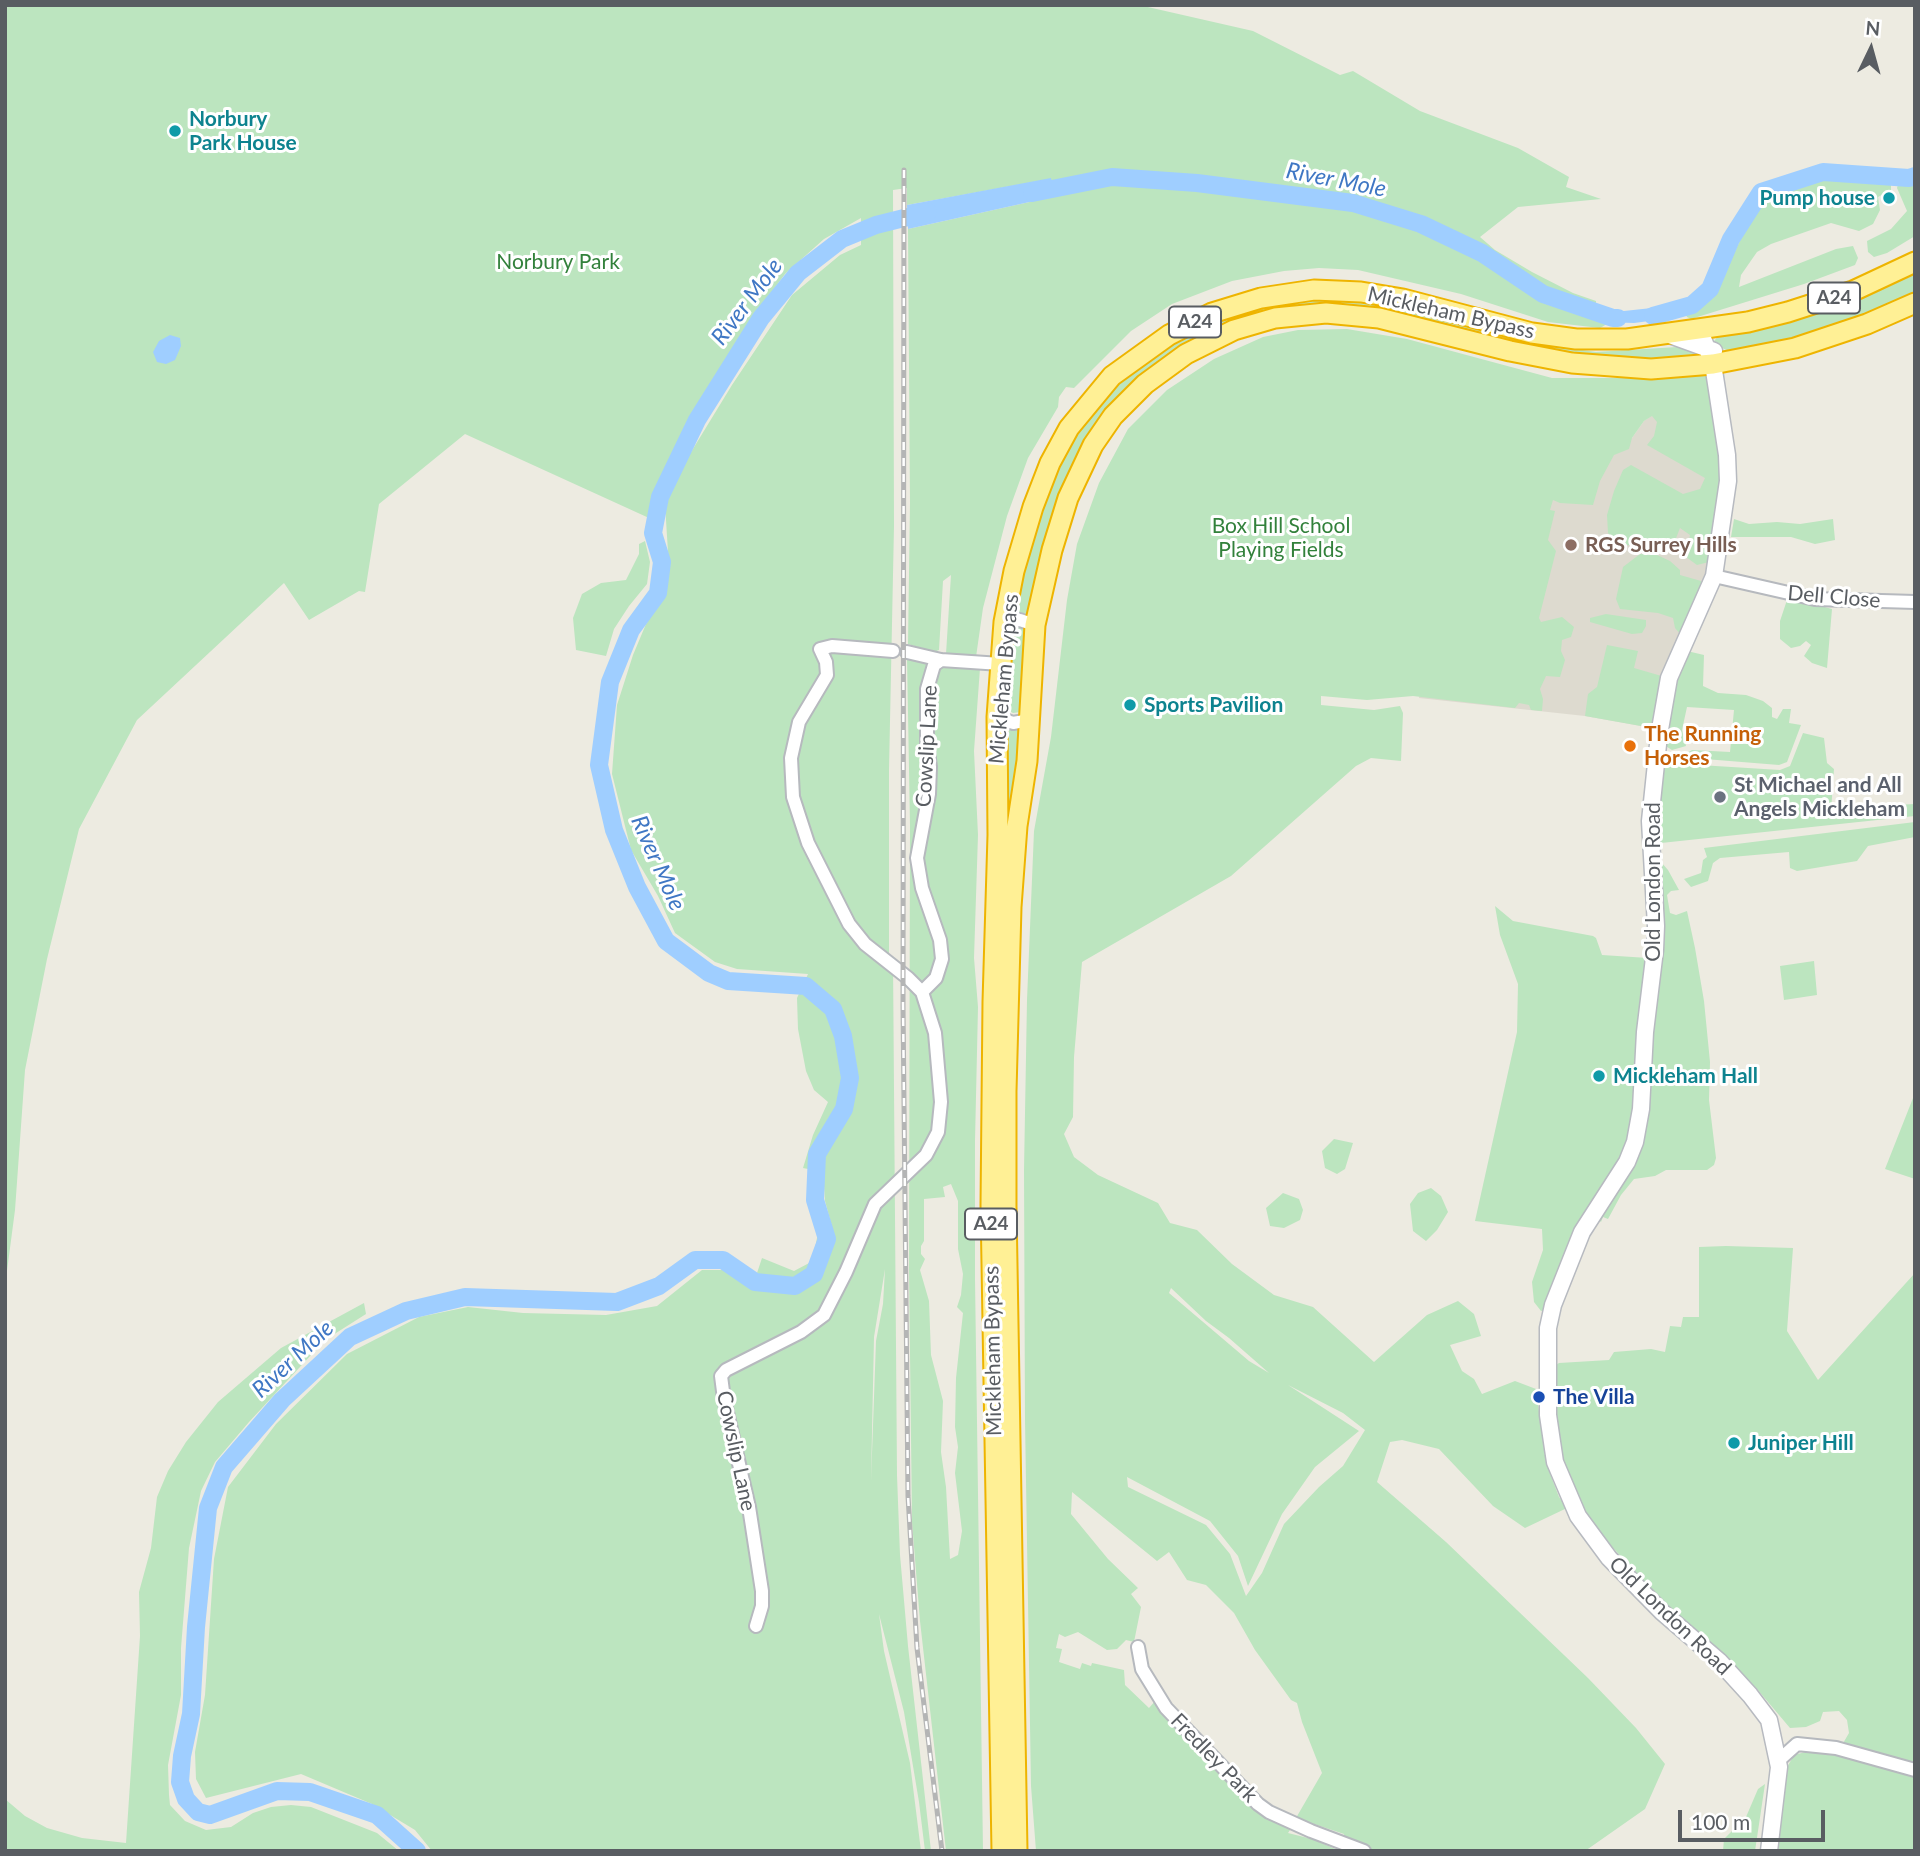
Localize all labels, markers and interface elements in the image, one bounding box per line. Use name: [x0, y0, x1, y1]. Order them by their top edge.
north arrow: [1836, 14, 1906, 84]
text: N: [1865, 15, 1881, 40]
place label: Norbury Park House: [189, 106, 297, 156]
marker: Norbury Park House: [167, 123, 183, 139]
water label: River Mole: [1284, 157, 1388, 203]
place label: Pump house: [1759, 185, 1875, 211]
marker: Pump house: [1881, 190, 1897, 206]
park label: Norbury Park: [496, 249, 620, 275]
water label: River Mole: [706, 253, 788, 351]
street label: Mickleham Bypass: [1365, 282, 1537, 344]
road number: A24: [1808, 282, 1860, 314]
road number: A24: [1169, 306, 1221, 338]
park label: Box Hill School Playing Fields: [1212, 513, 1350, 563]
place label: RGS Surrey Hills: [1585, 532, 1737, 558]
marker: RGS Surrey Hills: [1563, 537, 1579, 553]
street label: Dell Close: [1786, 580, 1882, 614]
street label: Mickleham Bypass: [984, 593, 1024, 765]
street label: Cowslip Lane: [911, 684, 943, 808]
place label: Sports Pavilion: [1144, 692, 1283, 718]
marker: Sports Pavilion: [1122, 697, 1138, 713]
place label: The Running Horses: [1644, 721, 1761, 771]
marker: The Running Horses: [1622, 738, 1638, 754]
place label: St Michael and All Angels Mickleham: [1734, 772, 1905, 822]
marker: St Michael and All Angels Mickleham: [1712, 789, 1728, 805]
street label: Old London Road: [1640, 802, 1666, 962]
water label: River Mole: [625, 811, 691, 915]
place label: Mickleham Hall: [1613, 1063, 1758, 1089]
marker: Mickleham Hall: [1591, 1068, 1607, 1084]
road number: A24: [965, 1208, 1017, 1240]
street label: Mickleham Bypass: [979, 1266, 1007, 1436]
water label: River Mole: [247, 1314, 339, 1404]
place label: The Villa: [1553, 1384, 1635, 1410]
street label: Cowslip Lane: [711, 1389, 761, 1513]
marker: The Villa: [1531, 1389, 1547, 1405]
place label: Juniper Hill: [1748, 1430, 1854, 1456]
marker: Juniper Hill: [1726, 1435, 1742, 1451]
street label: Old London Road: [1604, 1551, 1736, 1681]
street label: Fredley Park: [1165, 1708, 1263, 1808]
scale bar: [1682, 1797, 1829, 1841]
text: 100 m: [1691, 1809, 1750, 1834]

